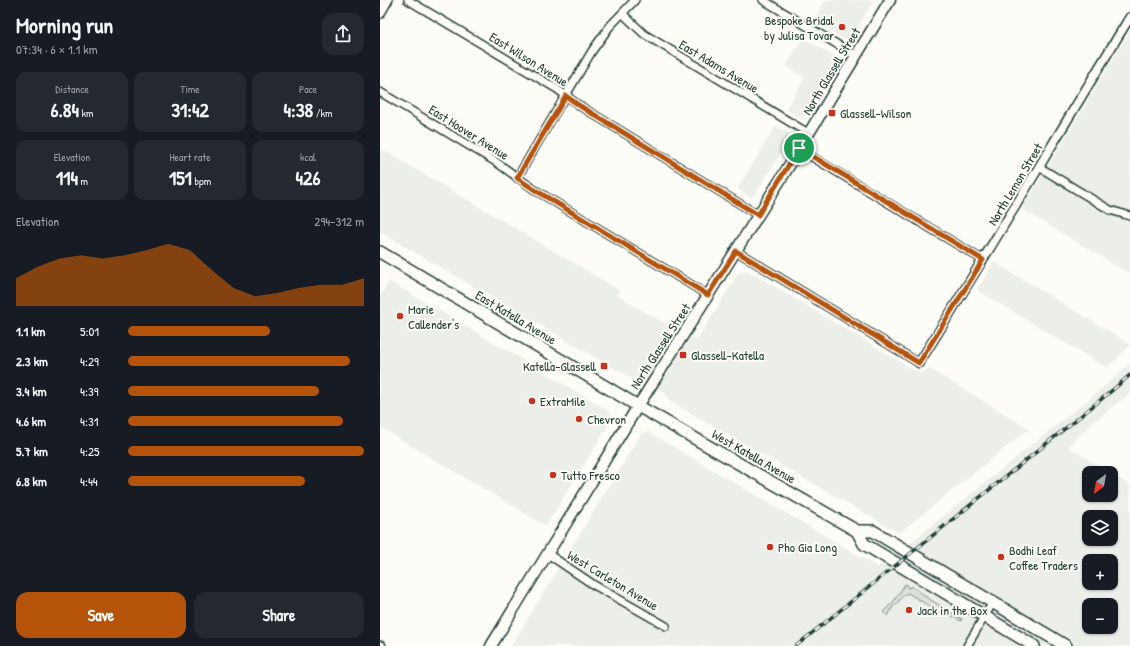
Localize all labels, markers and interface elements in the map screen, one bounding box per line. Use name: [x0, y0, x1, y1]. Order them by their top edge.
text: Morning run: [16, 10, 113, 40]
place label: Bespoke Bridal by Julisa Tovar: [764, 11, 835, 44]
button: share: [322, 13, 364, 55]
marker: Bespoke Bridal by Julisa Tovar: [837, 22, 847, 32]
street label: North Glassell Street: [798, 24, 864, 118]
street label: East Wilson Avenue: [486, 28, 572, 90]
street label: East Adams Avenue: [676, 35, 762, 97]
text: 07:34 · 6 × 1.1 km: [16, 40, 98, 58]
text: Distance: [55, 82, 89, 96]
text: Time: [180, 82, 200, 96]
text: Pace: [299, 82, 317, 96]
text: 6.84: [51, 96, 79, 123]
text: 31:42: [171, 96, 209, 123]
text: 4:38: [284, 96, 313, 123]
street label: East Hoover Avenue: [426, 100, 512, 164]
place label: Glassell-Wilson: [840, 104, 911, 122]
text: km: [79, 106, 94, 120]
text: /km: [313, 106, 333, 120]
marker: Glassell-Wilson: [827, 108, 837, 118]
pin: [782, 131, 816, 165]
icon: arrive: [788, 137, 810, 159]
street label: North Lemon Street: [983, 139, 1047, 229]
text: Elevation: [54, 150, 90, 164]
text: Heart rate: [169, 150, 211, 164]
text: kcal: [300, 150, 316, 164]
text: 114: [56, 164, 78, 191]
text: 151: [169, 164, 192, 191]
text: 426: [296, 164, 320, 191]
text: m: [78, 174, 88, 188]
text: bpm: [192, 174, 211, 188]
text: Elevation: [16, 212, 59, 230]
text: 294–312 m: [314, 212, 364, 230]
street label: East Katella Avenue: [472, 286, 560, 348]
street label: North Glassell Street: [626, 299, 695, 392]
place label: Marie Callender's: [408, 300, 459, 333]
marker: Marie Callender's: [395, 311, 405, 321]
text: 1.1 km: [16, 322, 45, 340]
text: 5:01: [80, 322, 99, 340]
place label: Glassell-Katella: [691, 346, 764, 364]
marker: Glassell-Katella: [678, 350, 688, 360]
text: 2.3 km: [16, 352, 48, 370]
text: 4:29: [80, 352, 99, 370]
place label: Katella-Glassell: [523, 357, 596, 375]
marker: Katella-Glassell: [599, 361, 609, 371]
text: 3.4 km: [16, 382, 47, 400]
text: 4:39: [80, 382, 99, 400]
place label: ExtraMile: [540, 392, 585, 410]
marker: ExtraMile: [527, 396, 537, 406]
place label: Chevron: [587, 410, 626, 428]
text: 4.6 km: [16, 412, 46, 430]
text: 4:31: [80, 412, 98, 430]
marker: Chevron: [574, 414, 584, 424]
street label: West Katella Avenue: [709, 425, 799, 487]
text: 5.7 km: [16, 442, 48, 460]
text: 4:25: [80, 442, 99, 460]
place label: Tutto Fresco: [561, 466, 620, 484]
north arrow: [1082, 466, 1118, 502]
map controls: [1082, 466, 1118, 634]
marker: Tutto Fresco: [548, 470, 558, 480]
text: 6.8 km: [16, 472, 47, 490]
text: 4:44: [80, 472, 98, 490]
button: layers: [1082, 510, 1118, 546]
place label: Pho Gia Long: [778, 538, 837, 556]
place label: Bodhi Leaf Coffee Traders: [1009, 541, 1078, 574]
marker: Pho Gia Long: [765, 542, 775, 552]
street label: West Carleton Avenue: [564, 546, 662, 614]
marker: Bodhi Leaf Coffee Traders: [996, 552, 1006, 562]
button: +: [1082, 554, 1118, 590]
button: Save: [16, 592, 186, 638]
button: Share: [194, 592, 364, 638]
button: −: [1082, 598, 1118, 634]
place label: Jack in the Box: [917, 601, 988, 619]
marker: Jack in the Box: [904, 605, 914, 615]

